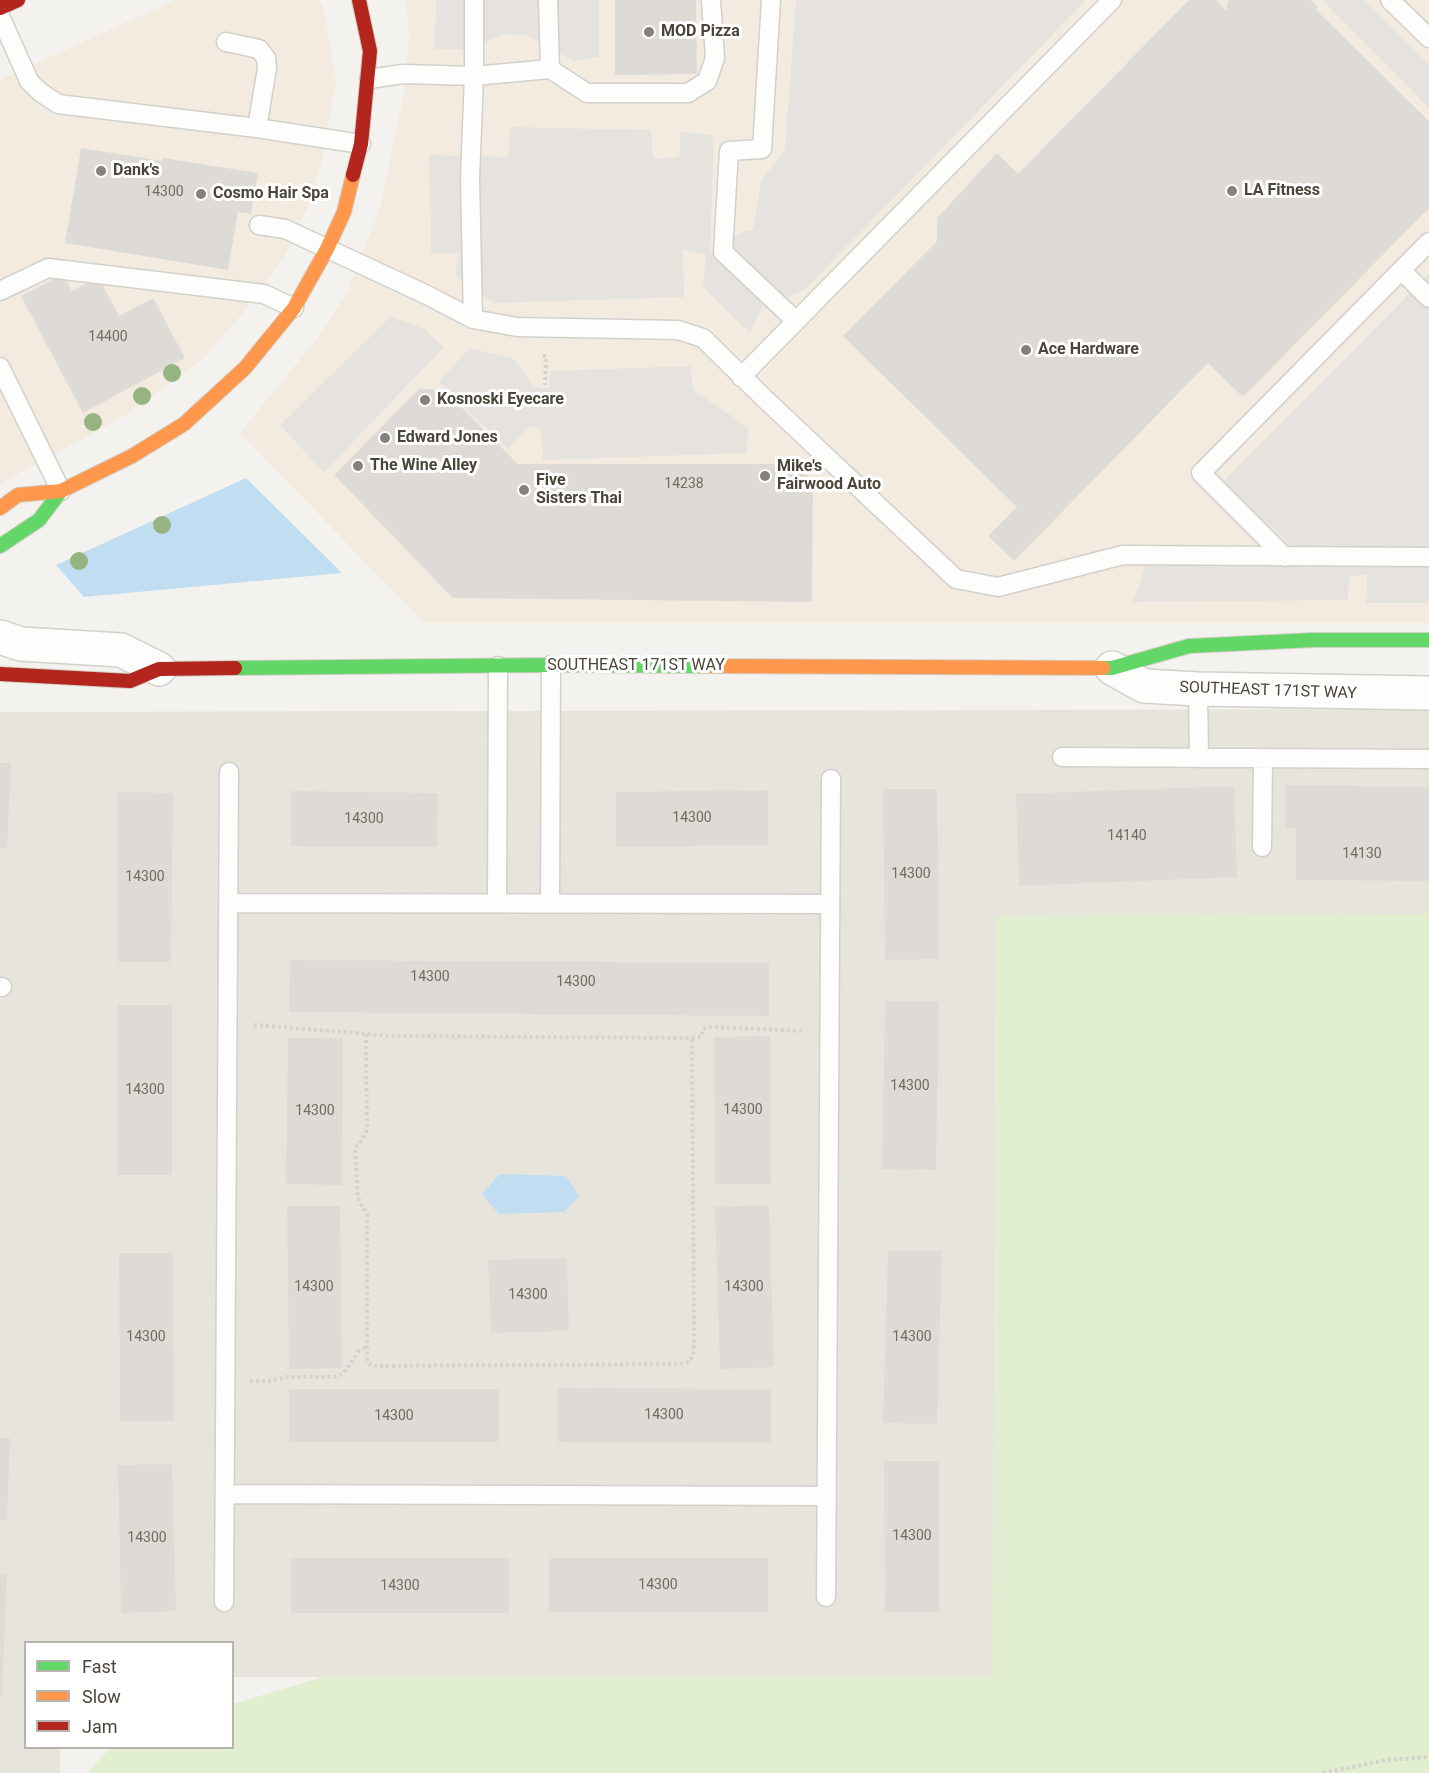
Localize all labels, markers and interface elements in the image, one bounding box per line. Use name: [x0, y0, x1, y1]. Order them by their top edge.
place label: MOD Pizza: [661, 22, 740, 42]
marker: MOD Pizza: [642, 25, 656, 39]
place label: Dank's: [113, 161, 160, 181]
marker: Dank's: [94, 164, 108, 178]
place label: LA Fitness: [1244, 181, 1320, 201]
house number: 14300: [144, 184, 184, 200]
place label: Cosmo Hair Spa: [213, 184, 329, 204]
marker: LA Fitness: [1225, 184, 1239, 198]
marker: Cosmo Hair Spa: [194, 187, 208, 201]
house number: 14400: [88, 329, 128, 345]
place label: Ace Hardware: [1038, 340, 1139, 360]
marker: Ace Hardware: [1019, 343, 1033, 357]
place label: Kosnoski Eyecare: [437, 390, 564, 410]
marker: Kosnoski Eyecare: [418, 393, 432, 407]
place label: Edward Jones: [397, 428, 498, 448]
marker: Edward Jones: [378, 431, 392, 445]
place label: The Wine Alley: [370, 456, 477, 476]
place label: Mike's Fairwood Auto: [777, 457, 881, 495]
marker: The Wine Alley: [351, 459, 365, 473]
marker: Mike's Fairwood Auto: [758, 469, 772, 483]
place label: Five Sisters Thai: [536, 471, 622, 509]
house number: 14238: [664, 476, 704, 492]
marker: Five Sisters Thai: [517, 483, 531, 497]
street label: SOUTHEAST 171ST WAY: [547, 656, 725, 676]
street label: SOUTHEAST 171ST WAY: [1179, 678, 1357, 704]
house number: 14300: [672, 810, 712, 826]
house number: 14300: [344, 811, 384, 827]
house number: 14140: [1107, 828, 1147, 844]
house number: 14130: [1342, 846, 1382, 862]
house number: 14300: [891, 866, 931, 882]
house number: 14300: [125, 869, 165, 885]
house number: 14300: [410, 969, 450, 985]
house number: 14300: [556, 974, 596, 990]
house number: 14300: [890, 1078, 930, 1094]
house number: 14300: [125, 1082, 165, 1098]
house number: 14300: [723, 1102, 763, 1118]
house number: 14300: [295, 1103, 335, 1119]
house number: 14300: [294, 1279, 334, 1295]
house number: 14300: [724, 1279, 764, 1295]
house number: 14300: [508, 1287, 548, 1303]
house number: 14300: [126, 1329, 166, 1345]
house number: 14300: [892, 1329, 932, 1345]
house number: 14300: [644, 1407, 684, 1423]
house number: 14300: [374, 1408, 414, 1424]
house number: 14300: [892, 1528, 932, 1544]
house number: 14300: [127, 1530, 167, 1546]
house number: 14300: [638, 1577, 678, 1593]
house number: 14300: [380, 1578, 420, 1594]
legend: [24, 1641, 234, 1749]
text: Fast: [82, 1656, 117, 1677]
text: Slow: [82, 1686, 121, 1707]
text: Jam: [82, 1716, 118, 1737]

